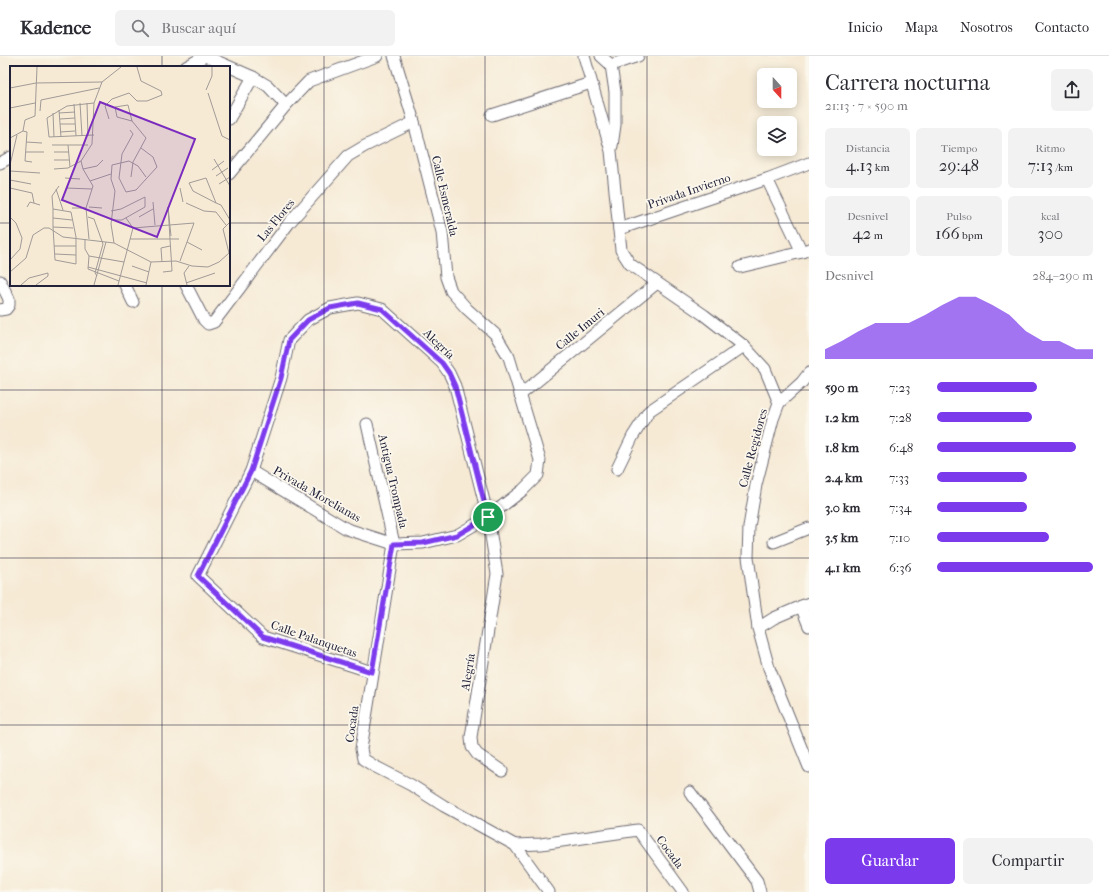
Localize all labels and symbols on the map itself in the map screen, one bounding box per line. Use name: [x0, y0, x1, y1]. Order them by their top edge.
inset map: [10, 66, 230, 286]
north arrow: [757, 68, 797, 108]
street label: Calle Esmeralda: [429, 154, 461, 238]
street label: Privada Invierno: [646, 170, 732, 212]
street label: Las Flores: [255, 195, 298, 244]
street label: Calle Imuri: [553, 305, 608, 353]
street label: Alegría: [420, 325, 458, 362]
street label: Calle Regidores: [736, 407, 770, 489]
street label: Antigua Trompada: [375, 431, 411, 530]
street label: Privada Morelianas: [271, 463, 364, 525]
pin: [471, 500, 505, 534]
street label: Calle Palanquetas: [269, 618, 359, 661]
street label: Alegría: [458, 652, 478, 693]
street label: Cocada: [342, 704, 362, 743]
street label: Cocada: [653, 833, 687, 871]

